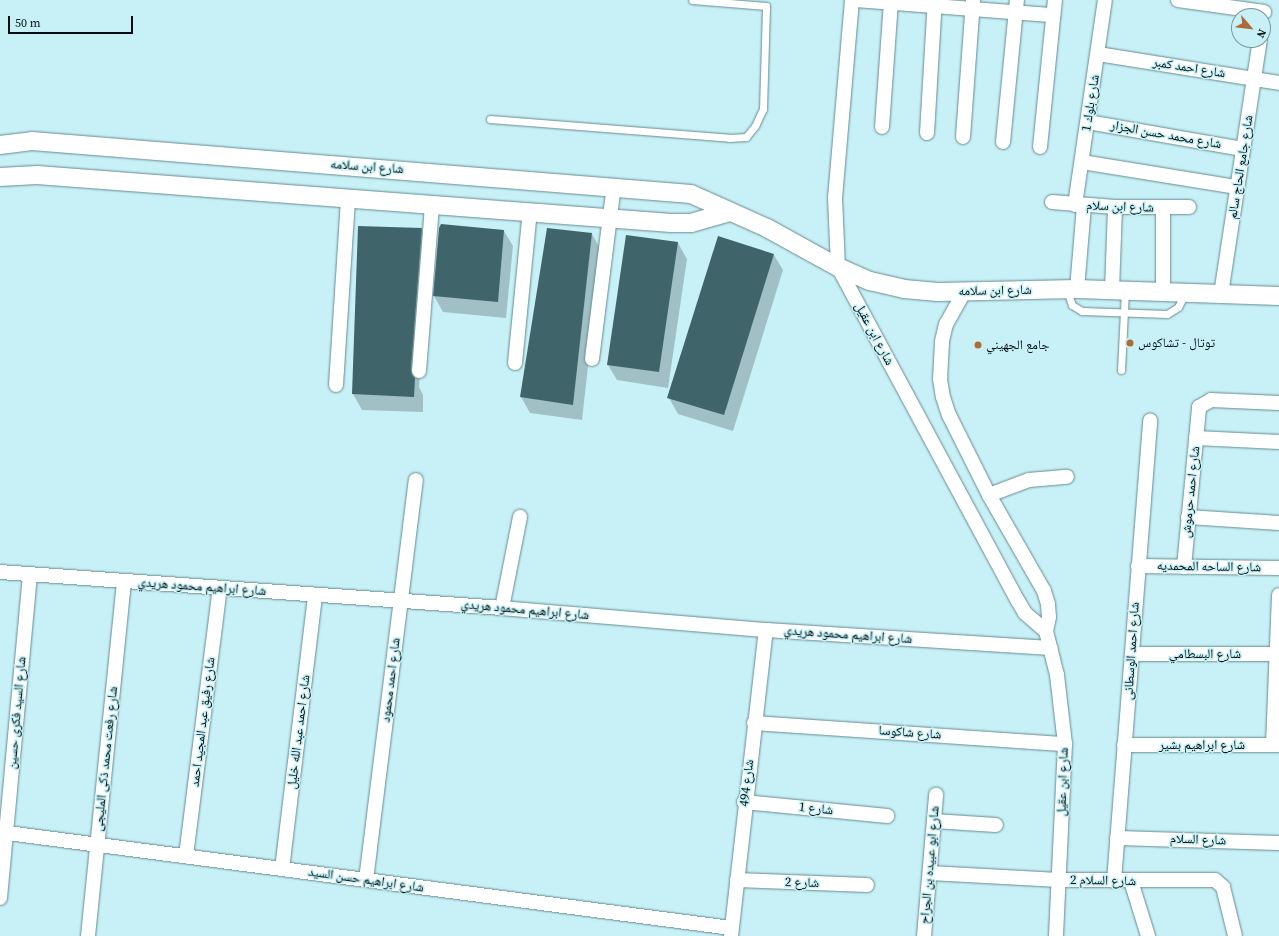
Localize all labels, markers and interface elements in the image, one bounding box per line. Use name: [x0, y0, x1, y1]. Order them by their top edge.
scale bar: [10, 8, 135, 34]
north arrow: [1231, 8, 1271, 48]
text: 50 m: [15, 15, 41, 31]
text: N: [1253, 26, 1270, 40]
street label: شارع احمد كمبر: [1151, 55, 1227, 81]
street label: شارع بلوك 1: [1079, 73, 1103, 133]
street label: شارع جامع الحاج سالم: [1225, 114, 1257, 220]
street label: شارع محمد حسن الجزار: [1109, 118, 1223, 152]
street label: شارع ابن سلامه: [330, 157, 404, 177]
street label: شارع ابن سلام: [1086, 198, 1154, 216]
street label: شارع ابن سلامه: [958, 283, 1032, 299]
street label: شارع ابن عقيل: [851, 300, 897, 368]
place label: توتال - تشاكوس: [1138, 335, 1215, 351]
place label: جامع الجهيني: [986, 337, 1050, 353]
marker: توتال - تشاكوس: [1125, 338, 1135, 348]
marker: جامع الجهيني: [973, 340, 983, 350]
street label: شارع احمد حرموش: [1178, 445, 1204, 539]
street label: شارع الساحه المحمديه: [1157, 558, 1261, 576]
street label: شارع ابراهيم محمود هريدي: [137, 575, 267, 599]
street label: شارع ابراهيم محمود هريدي: [460, 597, 590, 623]
street label: شارع احمد الوسطانى: [1121, 602, 1143, 700]
street label: شارع ابراهيم محمود هريدي: [783, 623, 913, 647]
street label: شارع احمد محمود: [378, 637, 404, 723]
street label: شارع البسطامي: [1169, 646, 1241, 662]
street label: شارع السيد فكرى حسين: [4, 656, 30, 770]
street label: شارع رفيق عبد المجيد احمد: [187, 656, 219, 788]
street label: شارع احمد عبد الله خليل: [284, 674, 314, 790]
street label: شارع رفعت محمد ذكى المليجى: [91, 686, 121, 832]
street label: شارع شاكوسا: [878, 723, 942, 743]
street label: شارع ابراهيم بشير: [1159, 737, 1245, 753]
street label: شارع ابن عقيل: [1054, 747, 1072, 817]
street label: شارع 494: [736, 759, 758, 807]
street label: شارع 1: [798, 799, 834, 819]
street label: شارع ابو عبيده بن الجراح: [917, 805, 943, 925]
street label: شارع السلام: [1169, 831, 1227, 849]
street label: شارع ابراهيم حسن السيد: [307, 864, 425, 896]
street label: شارع السلام 2: [1070, 873, 1136, 889]
street label: شارع 2: [785, 875, 819, 891]

